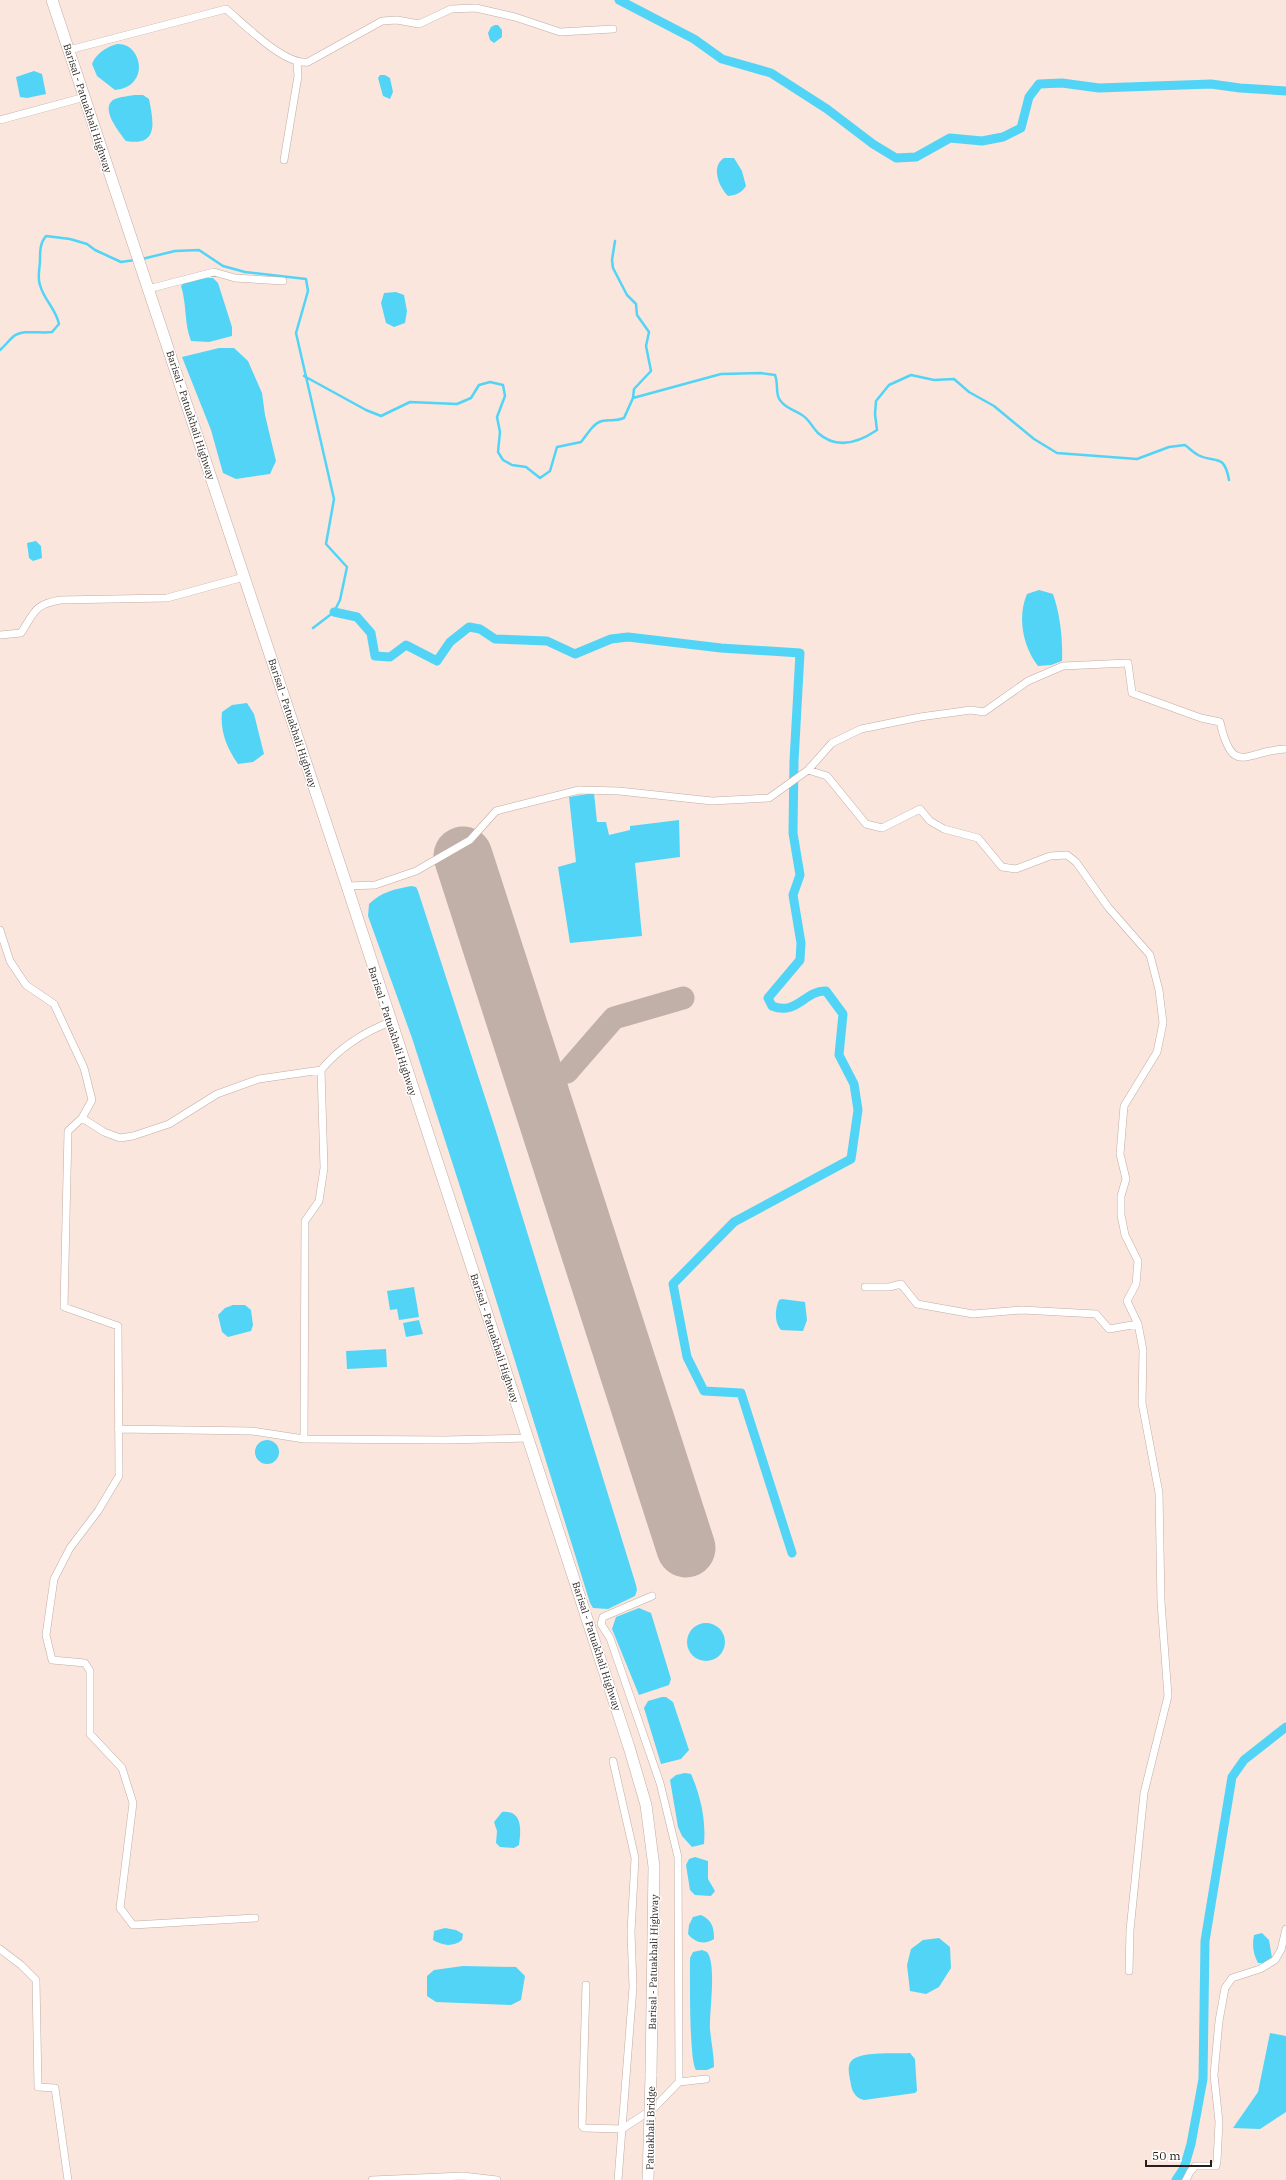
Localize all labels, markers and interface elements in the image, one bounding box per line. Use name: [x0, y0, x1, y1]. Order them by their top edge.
street label: Barisal - Patuakhali Highway: [60, 42, 115, 175]
street label: Barisal - Patuakhali Highway: [163, 349, 218, 482]
street label: Barisal - Patuakhali Highway: [265, 657, 320, 790]
street label: Barisal - Patuakhali Highway: [365, 965, 420, 1098]
street label: Barisal - Patuakhali Highway: [467, 1272, 522, 1405]
street label: Barisal - Patuakhali Highway: [569, 1580, 624, 1713]
street label: Barisal - Patuakhali Highway: [646, 1894, 661, 2030]
street label: Patuakhali Bridge: [643, 2086, 658, 2170]
scale bar: [1146, 2142, 1211, 2168]
text: 50 m: [1152, 2148, 1181, 2163]

